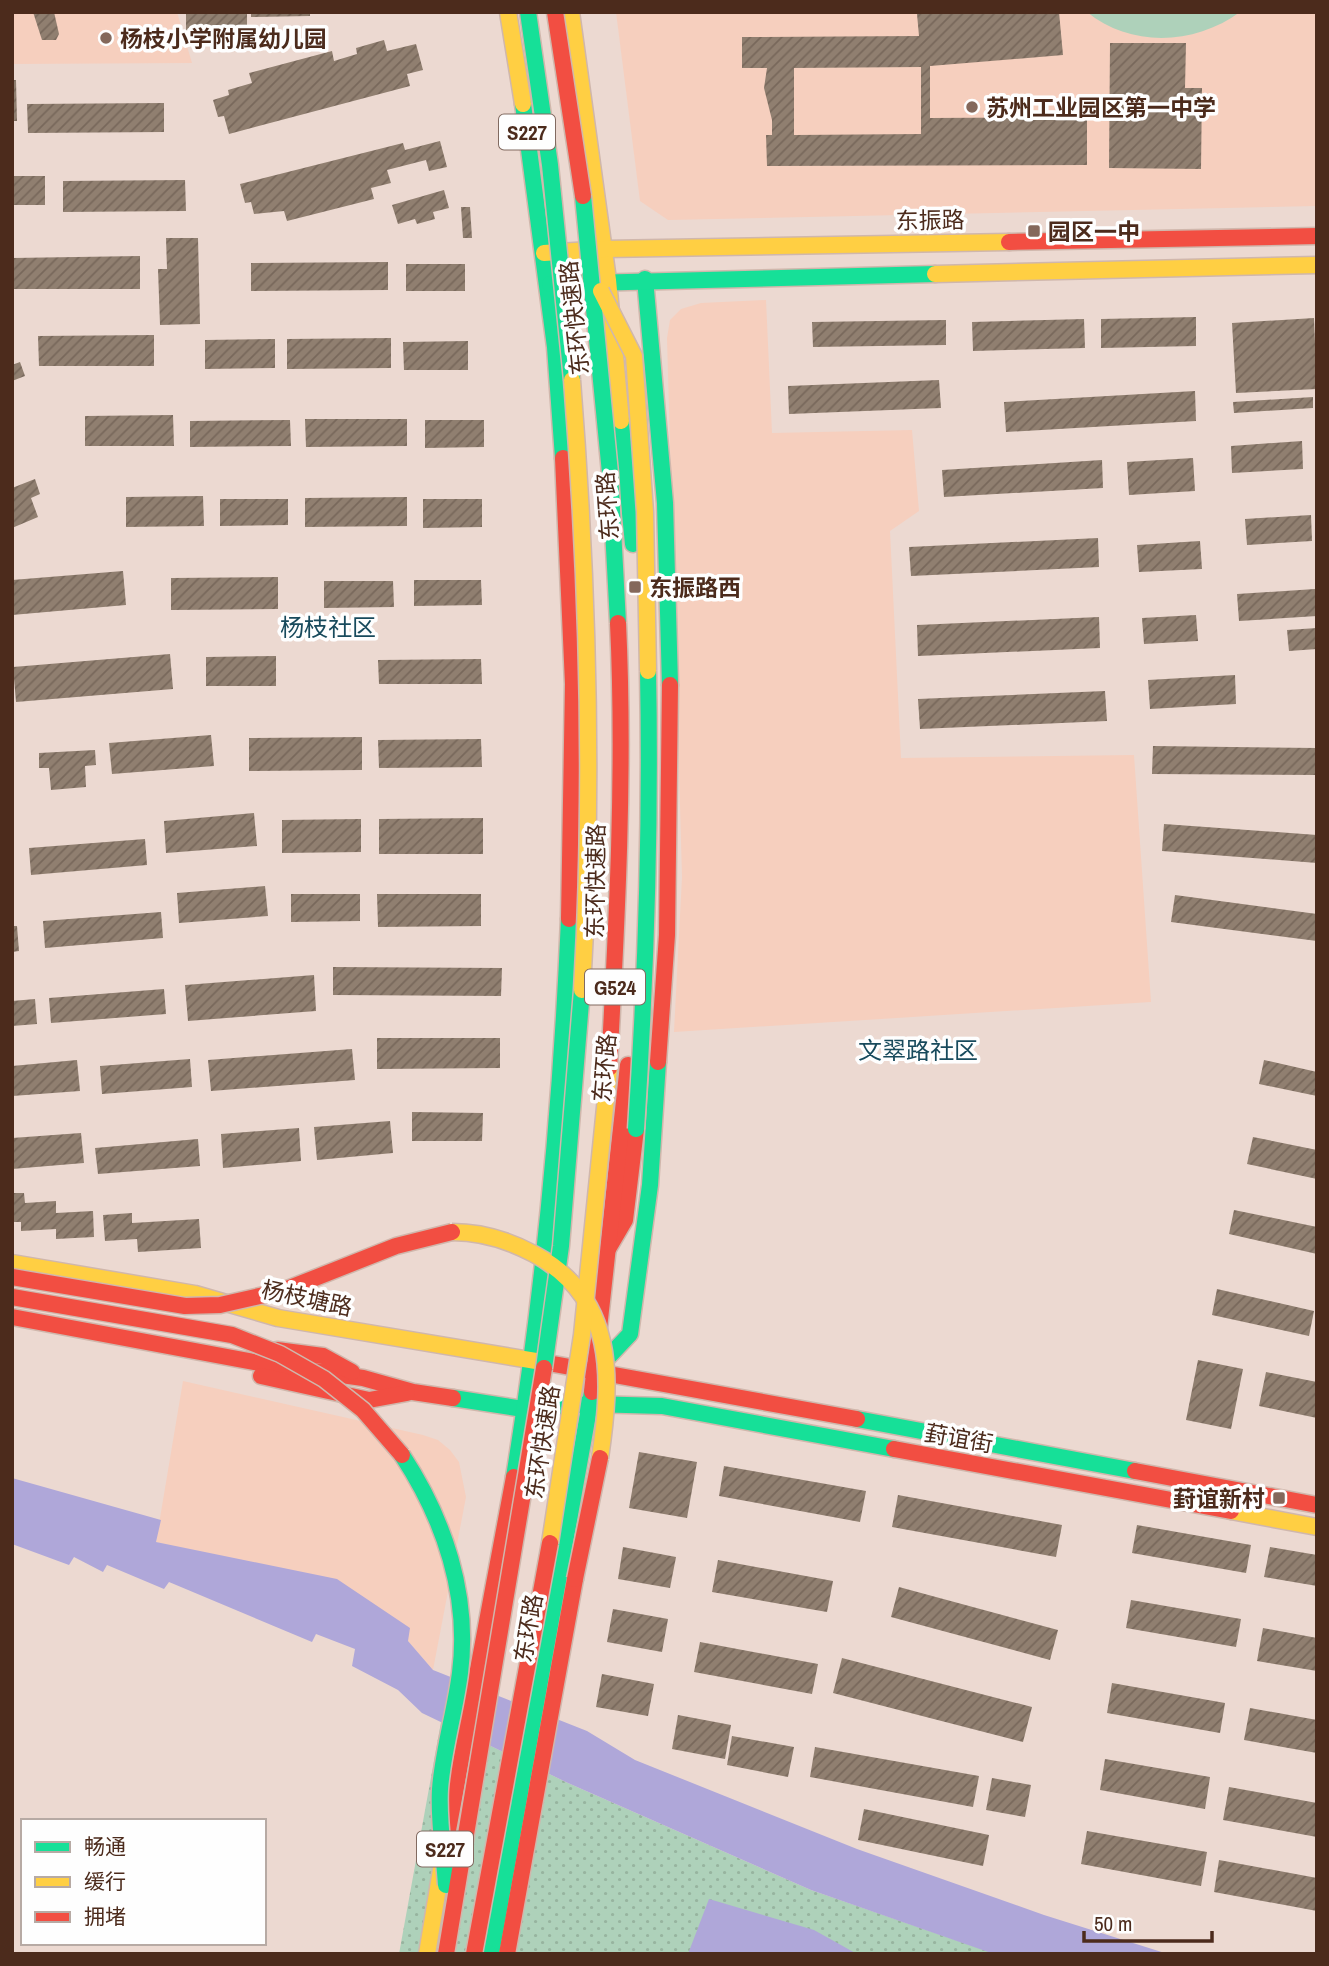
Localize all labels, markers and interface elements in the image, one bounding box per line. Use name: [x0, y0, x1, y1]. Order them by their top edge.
place label: 杨枝小学附属幼儿园: [120, 23, 327, 54]
marker: 杨枝小学附属幼儿园: [98, 30, 114, 46]
place label: 苏州工业园区第一中学: [986, 92, 1216, 123]
marker: 苏州工业园区第一中学: [964, 99, 980, 115]
road number: S227: [499, 114, 555, 150]
street label: 东振路: [895, 204, 965, 236]
place label: 园区一中: [1048, 216, 1140, 247]
marker: 园区一中: [1026, 223, 1042, 239]
street label: 东环快速路: [553, 259, 595, 377]
street label: 东环路: [589, 471, 625, 541]
place label: 东振路西: [649, 572, 741, 603]
marker: 东振路西: [627, 579, 643, 595]
district label: 杨枝社区: [280, 611, 376, 643]
street label: 东环快速路: [578, 823, 612, 939]
road number: G524: [585, 970, 645, 1004]
street label: 东环路: [586, 1032, 622, 1104]
district label: 文翠路社区: [858, 1034, 978, 1066]
street label: 杨枝塘路: [259, 1273, 355, 1323]
street label: 东环快速路: [518, 1383, 566, 1501]
street label: 葑谊街: [922, 1417, 996, 1459]
place label: 葑谊新村: [1173, 1483, 1265, 1514]
marker: 葑谊新村: [1271, 1490, 1287, 1506]
street label: 东环路: [507, 1591, 549, 1665]
legend: [21, 1819, 266, 1945]
text: 畅通: [84, 1832, 126, 1861]
road number: S227: [417, 1832, 473, 1867]
text: 缓行: [84, 1867, 126, 1896]
scale bar: [1084, 1899, 1212, 1943]
text: 拥堵: [84, 1902, 126, 1931]
text: 50 m: [1094, 1909, 1132, 1938]

